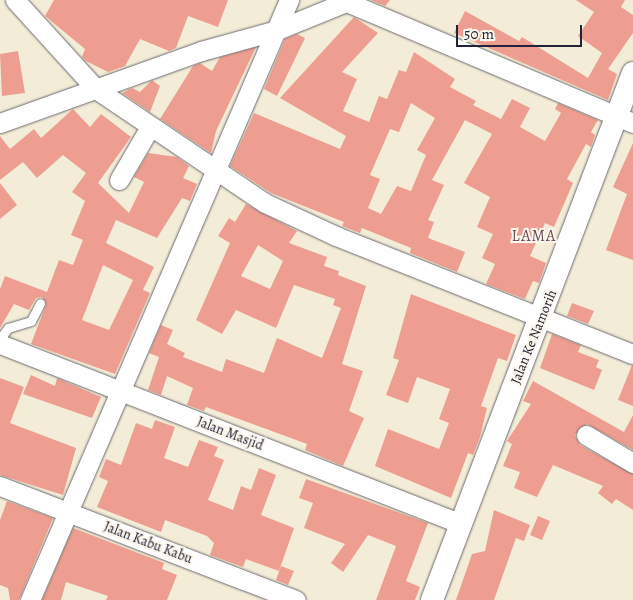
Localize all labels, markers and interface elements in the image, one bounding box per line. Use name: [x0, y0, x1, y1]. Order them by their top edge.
scale bar: [458, 15, 584, 47]
text: 50 m: [464, 24, 494, 44]
district label: LAMA: [511, 226, 557, 246]
street label: Jalan Ke Namorih: [507, 287, 561, 387]
street label: Jalan Masjid: [194, 414, 266, 454]
street label: Jalan Kabu Kabu: [101, 518, 195, 568]

